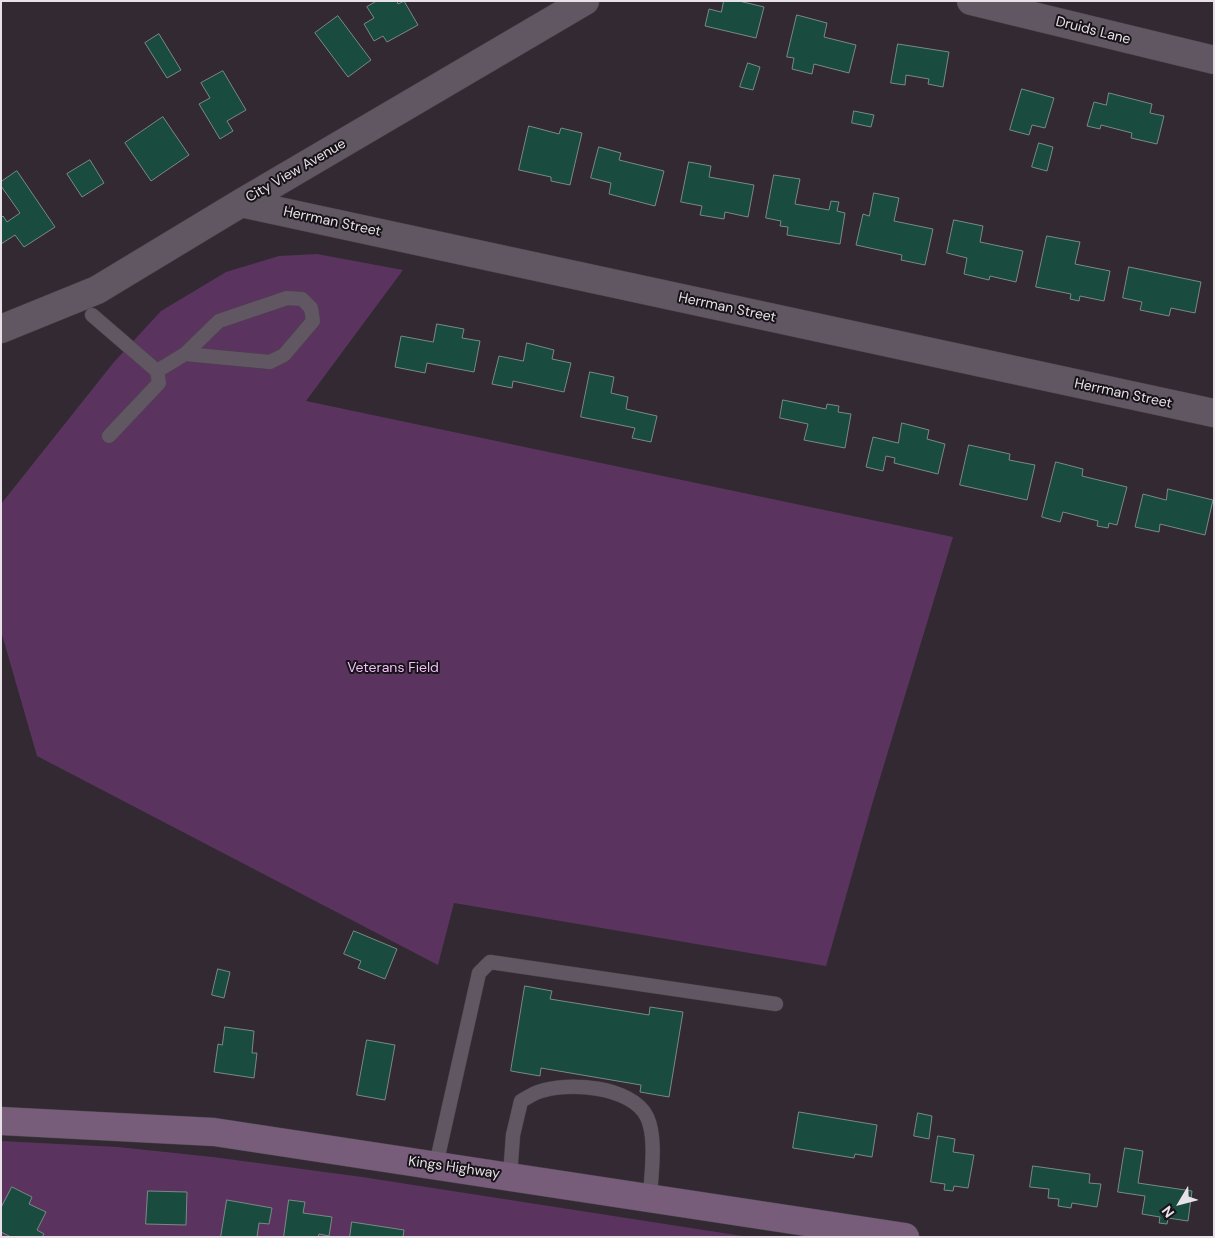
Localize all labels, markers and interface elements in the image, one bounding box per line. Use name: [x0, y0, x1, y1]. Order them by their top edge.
street label: Druids Lane: [1054, 14, 1132, 48]
street label: City View Avenue: [243, 136, 349, 206]
street label: Herrman Street: [282, 203, 382, 241]
street label: Herrman Street: [677, 289, 777, 327]
street label: Herrman Street: [1073, 375, 1173, 413]
park label: Veterans Field: [347, 660, 439, 676]
street label: Kings Highway: [407, 1153, 501, 1183]
north arrow: [1155, 1178, 1205, 1228]
text: N: [1158, 1203, 1178, 1222]

